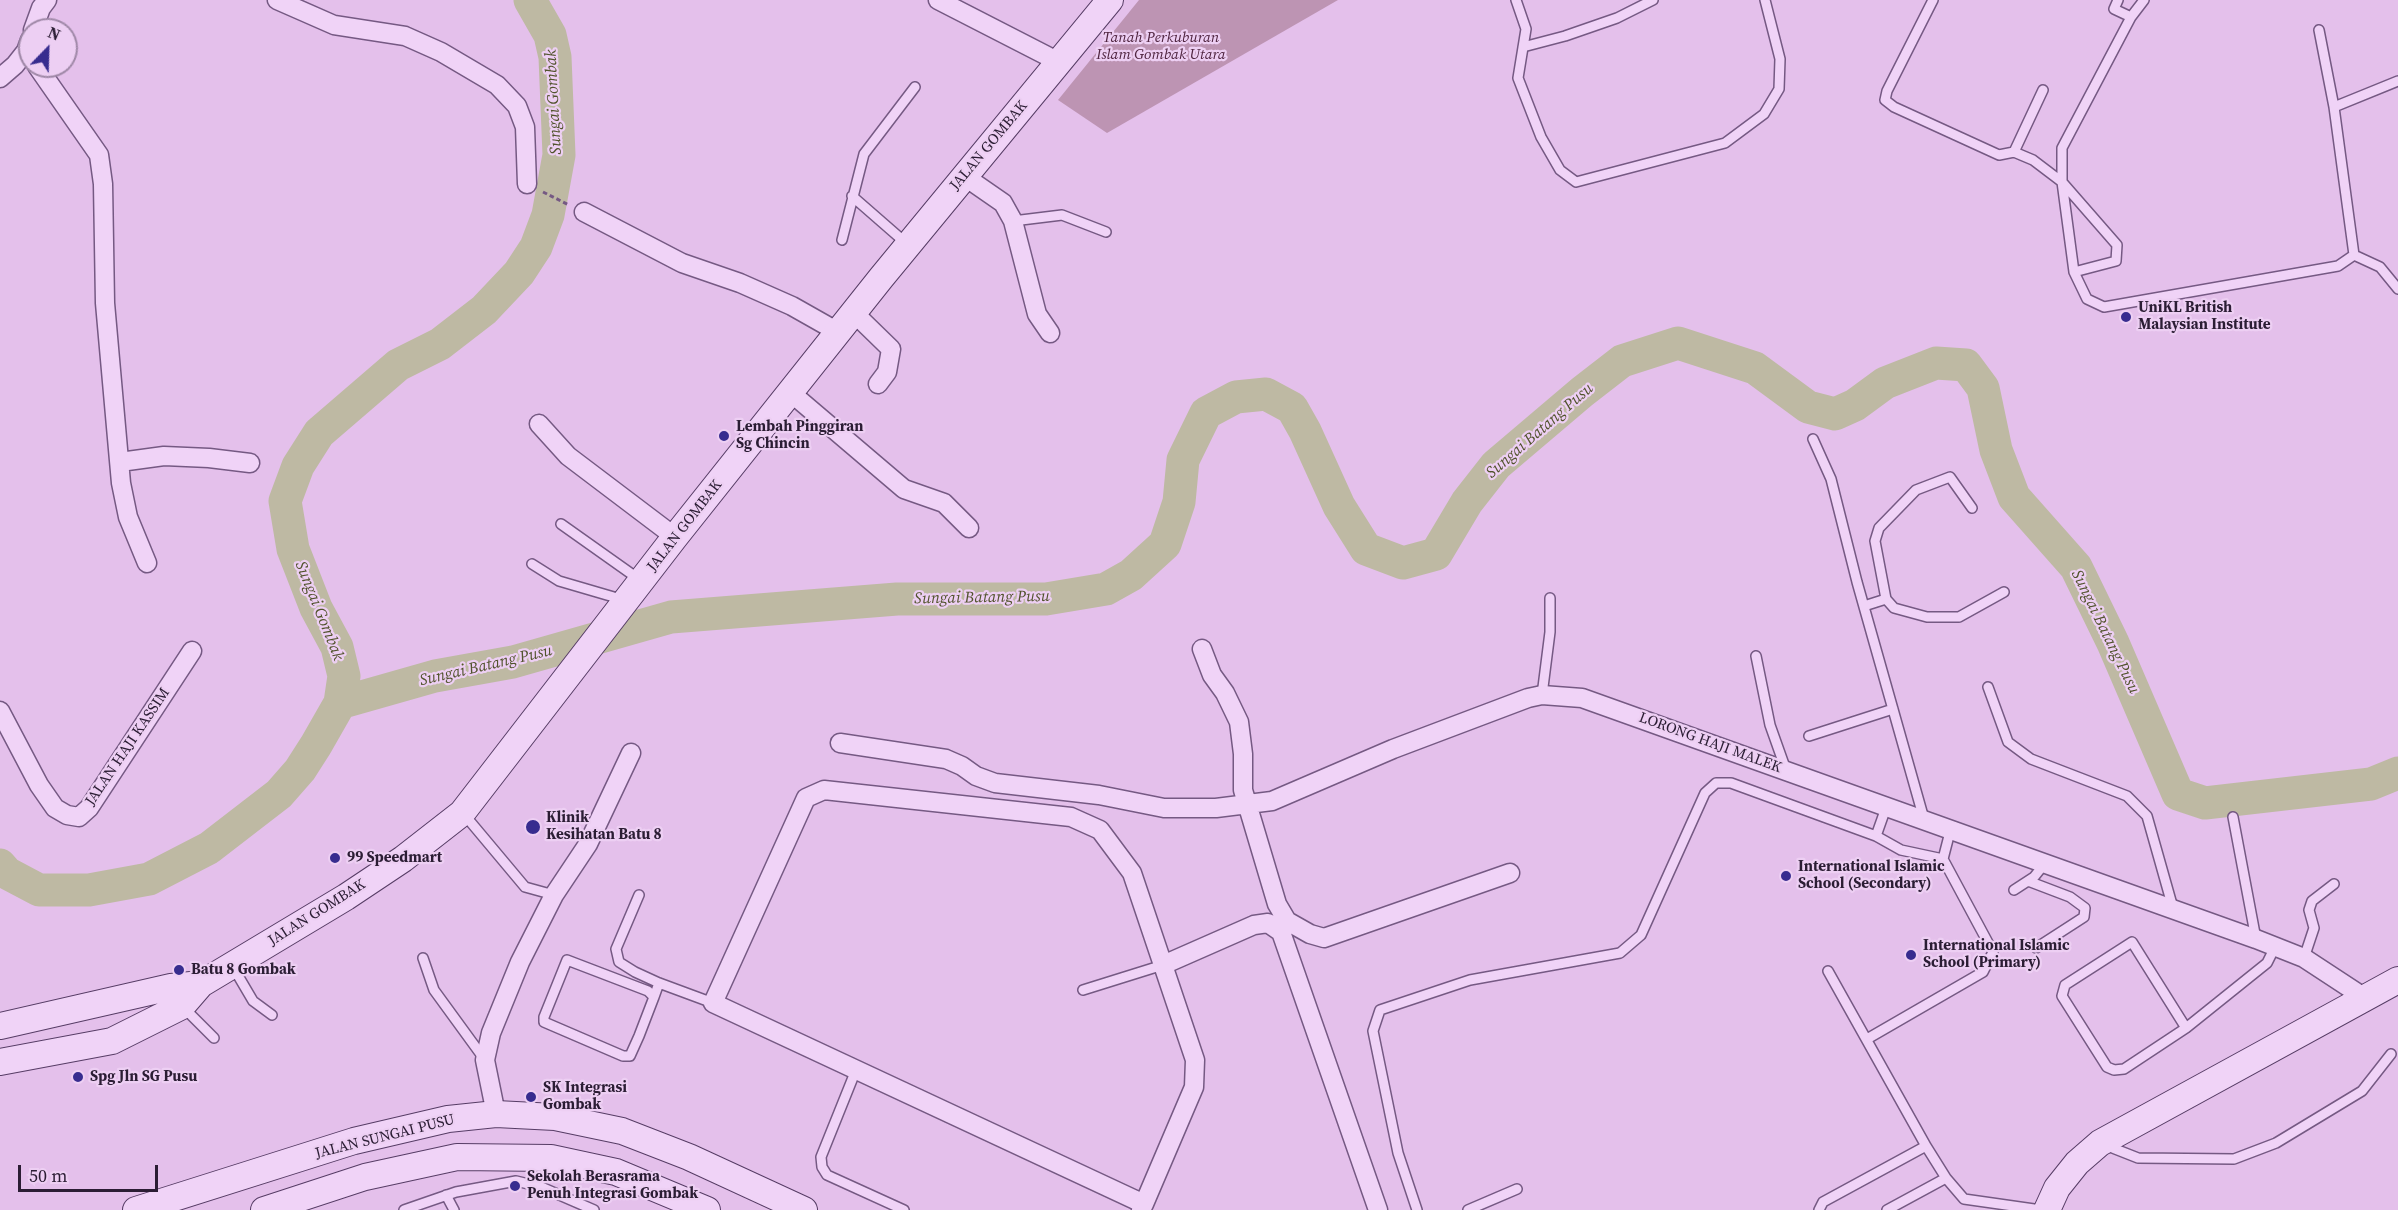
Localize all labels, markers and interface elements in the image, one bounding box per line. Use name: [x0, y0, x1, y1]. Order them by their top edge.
north arrow: [18, 18, 78, 78]
text: N: [45, 21, 64, 46]
park label: Tanah Perkuburan Islam Gombak Utara: [1096, 29, 1226, 64]
water label: Sungai Gombak: [542, 49, 566, 155]
street label: JALAN GOMBAK: [946, 98, 1032, 194]
place label: UniKL British Malaysian Institute: [2138, 299, 2271, 334]
marker: UniKL British Malaysian Institute: [2119, 310, 2133, 324]
water label: Sungai Batang Pusu: [1483, 379, 1597, 483]
place label: Lembah Pinggiran Sg Chincin: [736, 418, 863, 453]
marker: Lembah Pinggiran Sg Chincin: [717, 429, 731, 443]
street label: JALAN GOMBAK: [644, 477, 726, 575]
water label: Sungai Gombak: [290, 559, 348, 663]
water label: Sungai Batang Pusu: [2067, 567, 2143, 697]
water label: Sungai Batang Pusu: [914, 587, 1050, 609]
water label: Sungai Batang Pusu: [418, 641, 554, 691]
street label: JALAN HAJI KASSIM: [82, 685, 174, 809]
street label: LORONG HAJI MALEK: [1636, 709, 1784, 777]
place label: Klinik Kesihatan Batu 8: [546, 809, 662, 844]
marker: Klinik Kesihatan Batu 8: [524, 818, 542, 836]
place label: 99 Speedmart: [347, 849, 442, 867]
marker: 99 Speedmart: [328, 851, 342, 865]
place label: International Islamic School (Secondary): [1798, 858, 1945, 893]
marker: International Islamic School (Secondary): [1779, 869, 1793, 883]
street label: JALAN GOMBAK: [265, 876, 369, 950]
place label: International Islamic School (Primary): [1923, 937, 2070, 972]
marker: International Islamic School (Primary): [1904, 948, 1918, 962]
place label: Batu 8 Gombak: [191, 961, 296, 979]
marker: Batu 8 Gombak: [172, 963, 186, 977]
place label: Spg Jln SG Pusu: [90, 1068, 197, 1086]
marker: Spg Jln SG Pusu: [71, 1070, 85, 1084]
place label: SK Integrasi Gombak: [543, 1079, 627, 1114]
marker: SK Integrasi Gombak: [524, 1090, 538, 1104]
street label: JALAN SUNGAI PUSU: [313, 1111, 457, 1163]
scale bar: [21, 1153, 160, 1191]
text: 50 m: [29, 1163, 67, 1188]
place label: Sekolah Berasrama Penuh Integrasi Gombak: [527, 1168, 698, 1203]
marker: Sekolah Berasrama Penuh Integrasi Gombak: [508, 1179, 522, 1193]

